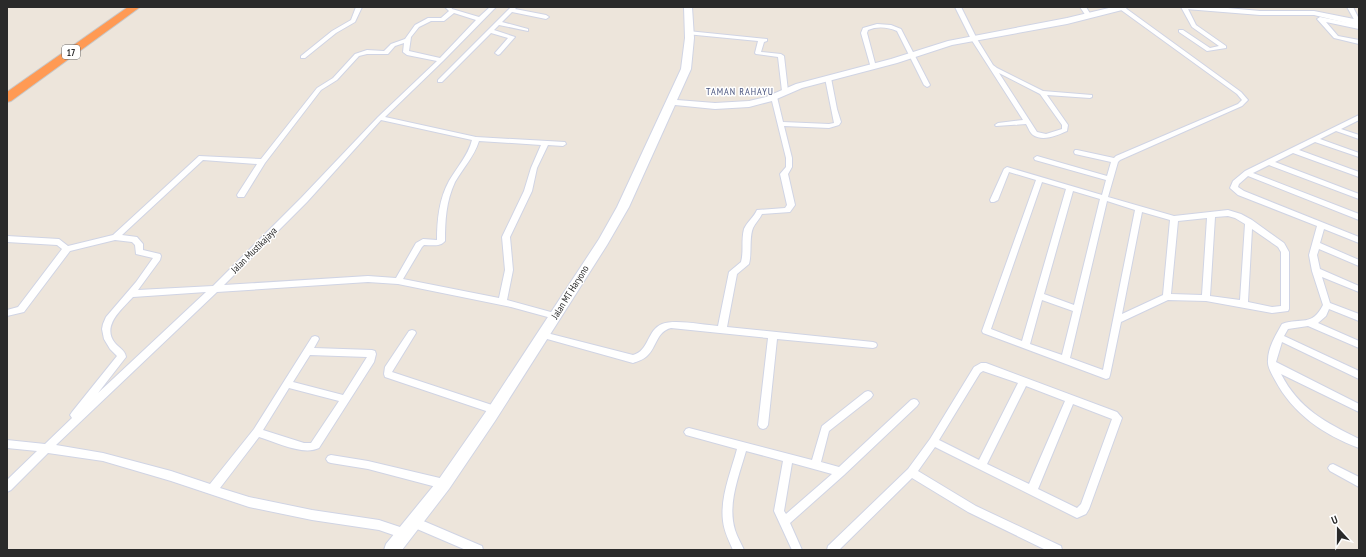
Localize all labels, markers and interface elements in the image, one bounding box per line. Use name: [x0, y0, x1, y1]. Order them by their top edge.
road number: 17: [62, 45, 80, 59]
district label: TAMAN RAHAYU: [706, 85, 774, 98]
street label: Jalan Mustikajaya: [227, 224, 280, 277]
street label: Jalan MT Haryono: [548, 263, 592, 322]
north arrow: [1318, 509, 1358, 549]
text: U: [1329, 512, 1340, 527]

